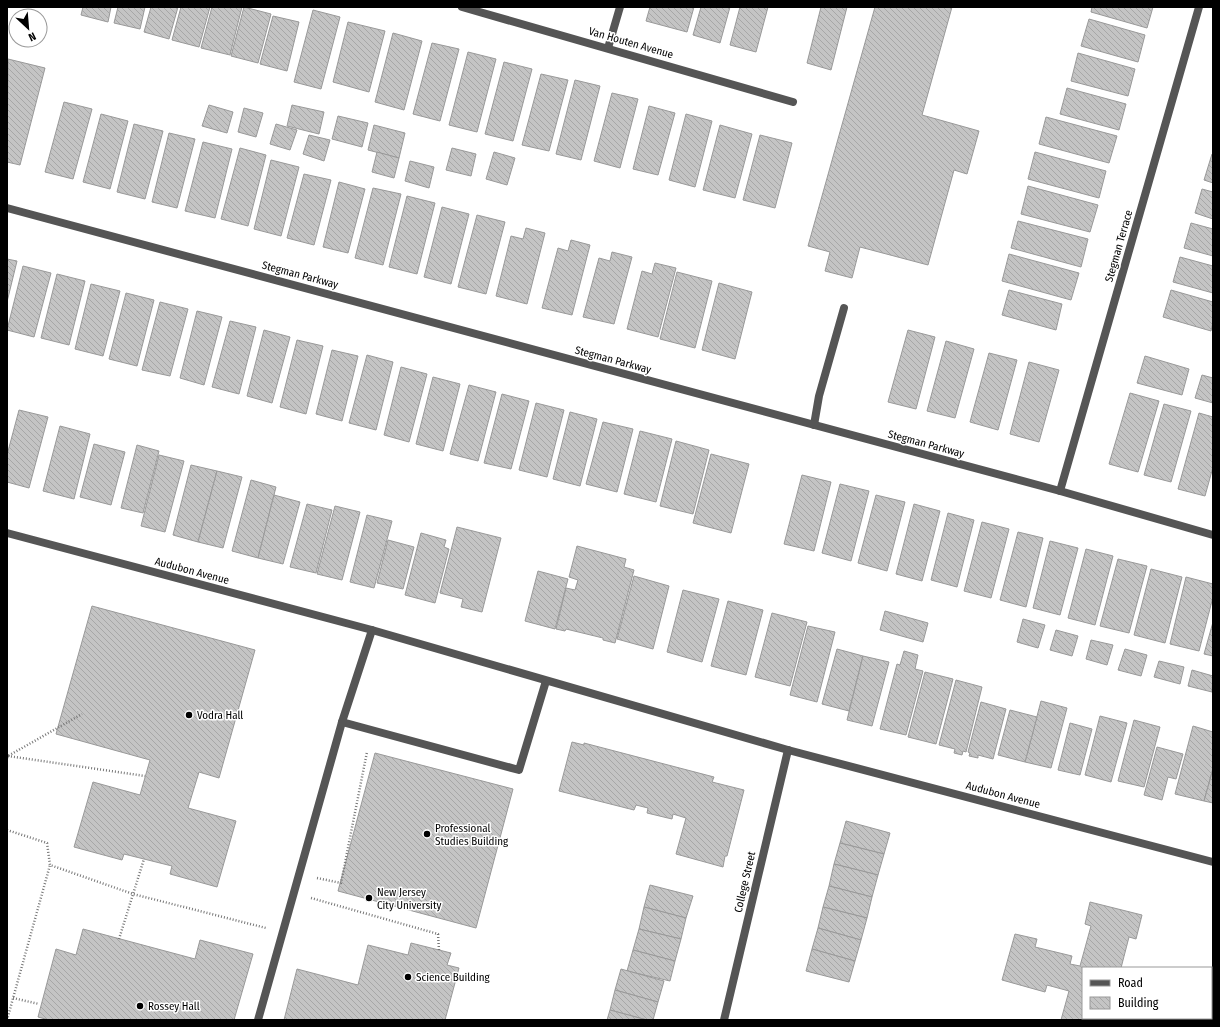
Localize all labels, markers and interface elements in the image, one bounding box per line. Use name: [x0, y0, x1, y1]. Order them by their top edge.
north arrow: [8, 8, 48, 48]
street label: Van Houten Avenue: [587, 25, 675, 61]
text: N: [26, 29, 38, 44]
street label: Stegman Terrace: [1103, 208, 1135, 284]
street label: Stegman Parkway: [260, 259, 340, 291]
street label: Stegman Parkway: [573, 344, 653, 376]
street label: Stegman Parkway: [886, 428, 966, 460]
street label: Audubon Avenue: [153, 555, 231, 587]
place label: Vodra Hall: [197, 709, 243, 722]
marker: Vodra Hall: [184, 710, 194, 720]
street label: Audubon Avenue: [964, 779, 1042, 811]
place label: Professional Studies Building: [435, 822, 509, 848]
marker: Professional Studies Building: [422, 829, 432, 839]
street label: College Street: [732, 850, 758, 914]
place label: New Jersey City University: [377, 886, 441, 912]
marker: New Jersey City University: [364, 893, 374, 903]
legend: [1082, 967, 1212, 1019]
place label: Science Building: [416, 971, 491, 984]
marker: Science Building: [403, 972, 413, 982]
text: Road: [1118, 976, 1143, 990]
text: Building: [1118, 996, 1159, 1010]
place label: Rossey Hall: [148, 1000, 200, 1013]
marker: Rossey Hall: [135, 1001, 145, 1011]

